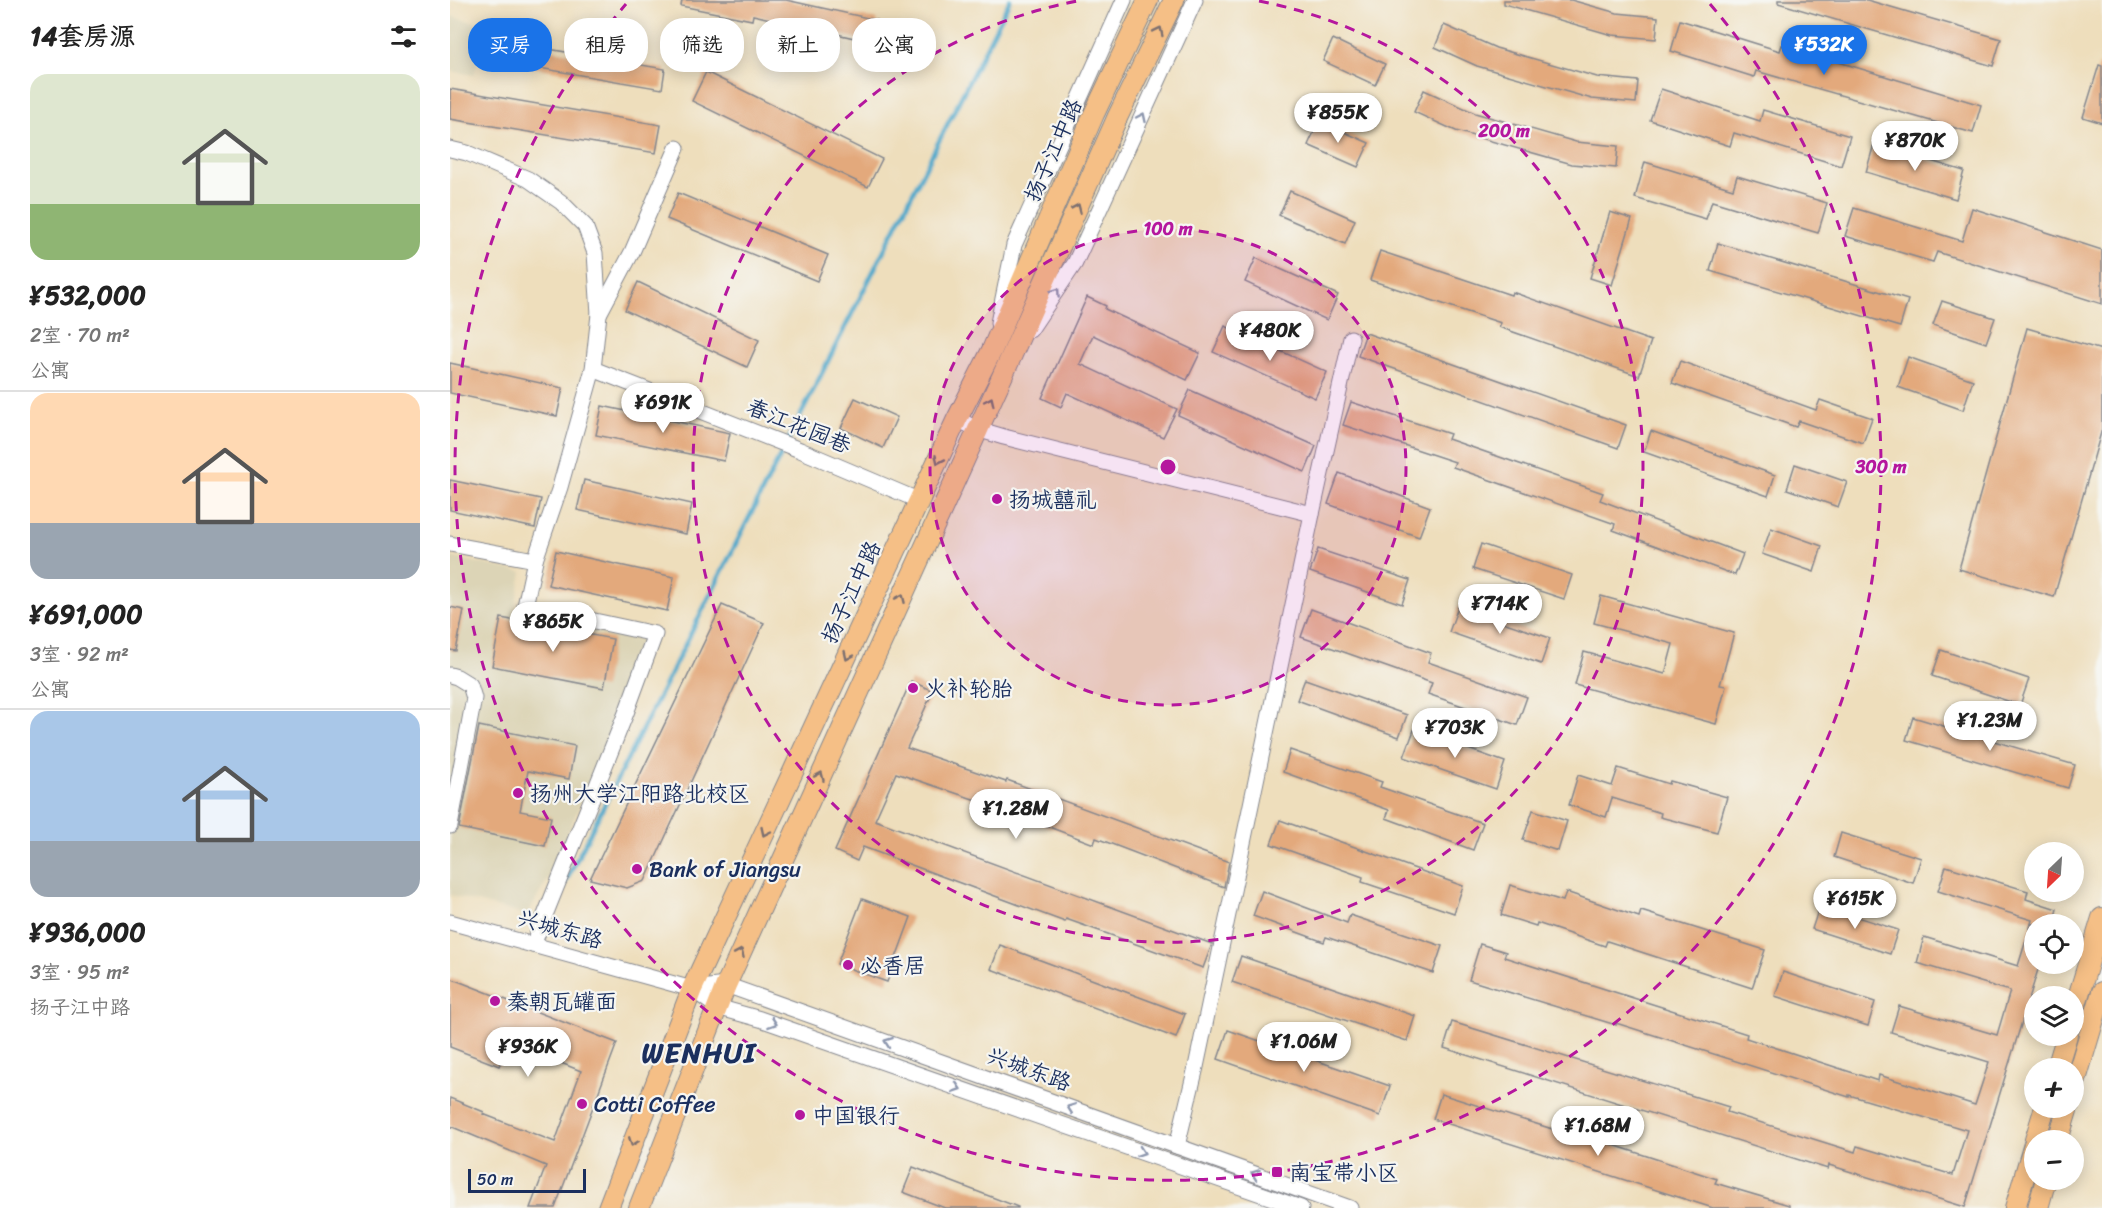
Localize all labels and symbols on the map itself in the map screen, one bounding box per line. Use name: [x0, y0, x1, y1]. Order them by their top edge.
pin: ¥532K: [1782, 25, 1866, 76]
one-way arrow: [1152, 26, 1164, 37]
street label: 扬子江中路: [1013, 92, 1093, 208]
pin: ¥855K: [1296, 93, 1380, 144]
one-way arrow: [1135, 112, 1147, 123]
text: 200 m: [1477, 115, 1530, 147]
pin: ¥870K: [1873, 121, 1957, 172]
one-way arrow: [1070, 203, 1082, 214]
text: 100 m: [1144, 213, 1193, 245]
one-way arrow: [1049, 287, 1060, 298]
pin: ¥480K: [1228, 311, 1312, 362]
pin: ¥691K: [621, 383, 705, 434]
street label: 春江花园巷: [741, 387, 857, 465]
one-way arrow: [983, 397, 995, 408]
text: 300 m: [1854, 451, 1907, 483]
one-way arrow: [934, 453, 946, 464]
centre of rings: [1158, 457, 1178, 477]
place label: 扬城囍礼: [1009, 480, 1097, 519]
marker: 扬城囍礼: [990, 492, 1004, 506]
street label: 扬子江中路: [810, 534, 892, 650]
pin: ¥714K: [1458, 584, 1542, 635]
one-way arrow: [893, 593, 905, 604]
pin: ¥865K: [511, 602, 595, 653]
one-way arrow: [843, 649, 855, 660]
place label: 火补轮胎: [925, 669, 1013, 708]
marker: 火补轮胎: [906, 681, 920, 695]
pin: ¥1.23M: [1941, 701, 2039, 752]
pin: ¥703K: [1413, 708, 1497, 759]
one-way arrow: [813, 771, 825, 782]
place label: 扬州大学江阳路北校区: [530, 774, 750, 813]
marker: 扬州大学江阳路北校区: [511, 786, 525, 800]
pin: ¥1.28M: [967, 789, 1065, 840]
one-way arrow: [761, 826, 773, 837]
north arrow: [2024, 842, 2084, 902]
place label: Bank of Jiangsu: [649, 850, 801, 889]
marker: Bank of Jiangsu: [630, 862, 644, 876]
pin: ¥615K: [1813, 879, 1897, 930]
street label: 兴城东路: [512, 898, 608, 960]
place label: 必香居: [860, 946, 926, 985]
one-way arrow: [733, 949, 745, 960]
marker: 必香居: [841, 958, 855, 972]
place label: 秦朝瓦罐面: [507, 982, 617, 1021]
marker: 秦朝瓦罐面: [488, 994, 502, 1008]
one-way arrow: [767, 1016, 778, 1029]
pin: ¥1.06M: [1255, 1022, 1353, 1073]
pin: ¥936K: [486, 1027, 570, 1078]
district label: WENHUI: [642, 1028, 757, 1077]
street label: 兴城东路: [981, 1036, 1077, 1102]
one-way arrow: [883, 1037, 894, 1050]
one-way arrow: [951, 1080, 962, 1093]
place label: Cotti Coffee: [594, 1085, 716, 1124]
place label: 中国银行: [812, 1096, 900, 1135]
marker: Cotti Coffee: [575, 1097, 589, 1111]
one-way arrow: [1067, 1103, 1077, 1116]
pin: ¥1.68M: [1549, 1106, 1647, 1157]
marker: 中国银行: [793, 1108, 807, 1122]
one-way arrow: [628, 1136, 641, 1147]
one-way arrow: [1135, 1144, 1146, 1157]
place label: 南宝带小区: [1289, 1153, 1399, 1192]
marker: 南宝带小区: [1270, 1165, 1284, 1179]
scale bar: [468, 1166, 586, 1194]
one-way arrow: [1250, 1169, 1261, 1182]

